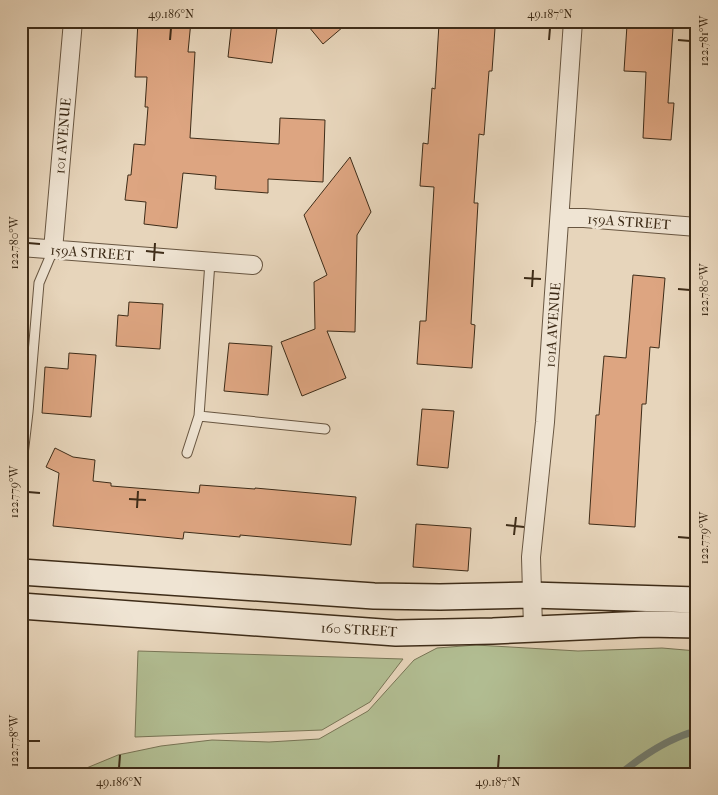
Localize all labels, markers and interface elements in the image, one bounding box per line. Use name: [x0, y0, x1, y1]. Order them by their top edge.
text: 49.186°N: [148, 7, 194, 21]
text: 49.187°N: [527, 7, 573, 21]
text: 122.781°W: [697, 15, 711, 66]
street label: 101 AVENUE: [51, 97, 75, 175]
street label: 159A STREET: [587, 211, 672, 233]
text: 122.780°W: [7, 215, 21, 269]
street label: 159A STREET: [50, 242, 135, 264]
text: 122.780°W: [697, 262, 711, 316]
street label: 101A AVENUE: [542, 281, 564, 368]
text: 122.779°W: [7, 465, 21, 518]
text: 122.779°W: [697, 511, 711, 564]
street label: 160 STREET: [320, 620, 398, 641]
text: 122.778°W: [7, 714, 21, 767]
text: 49.186°N: [96, 775, 142, 789]
text: 49.187°N: [475, 775, 521, 789]

